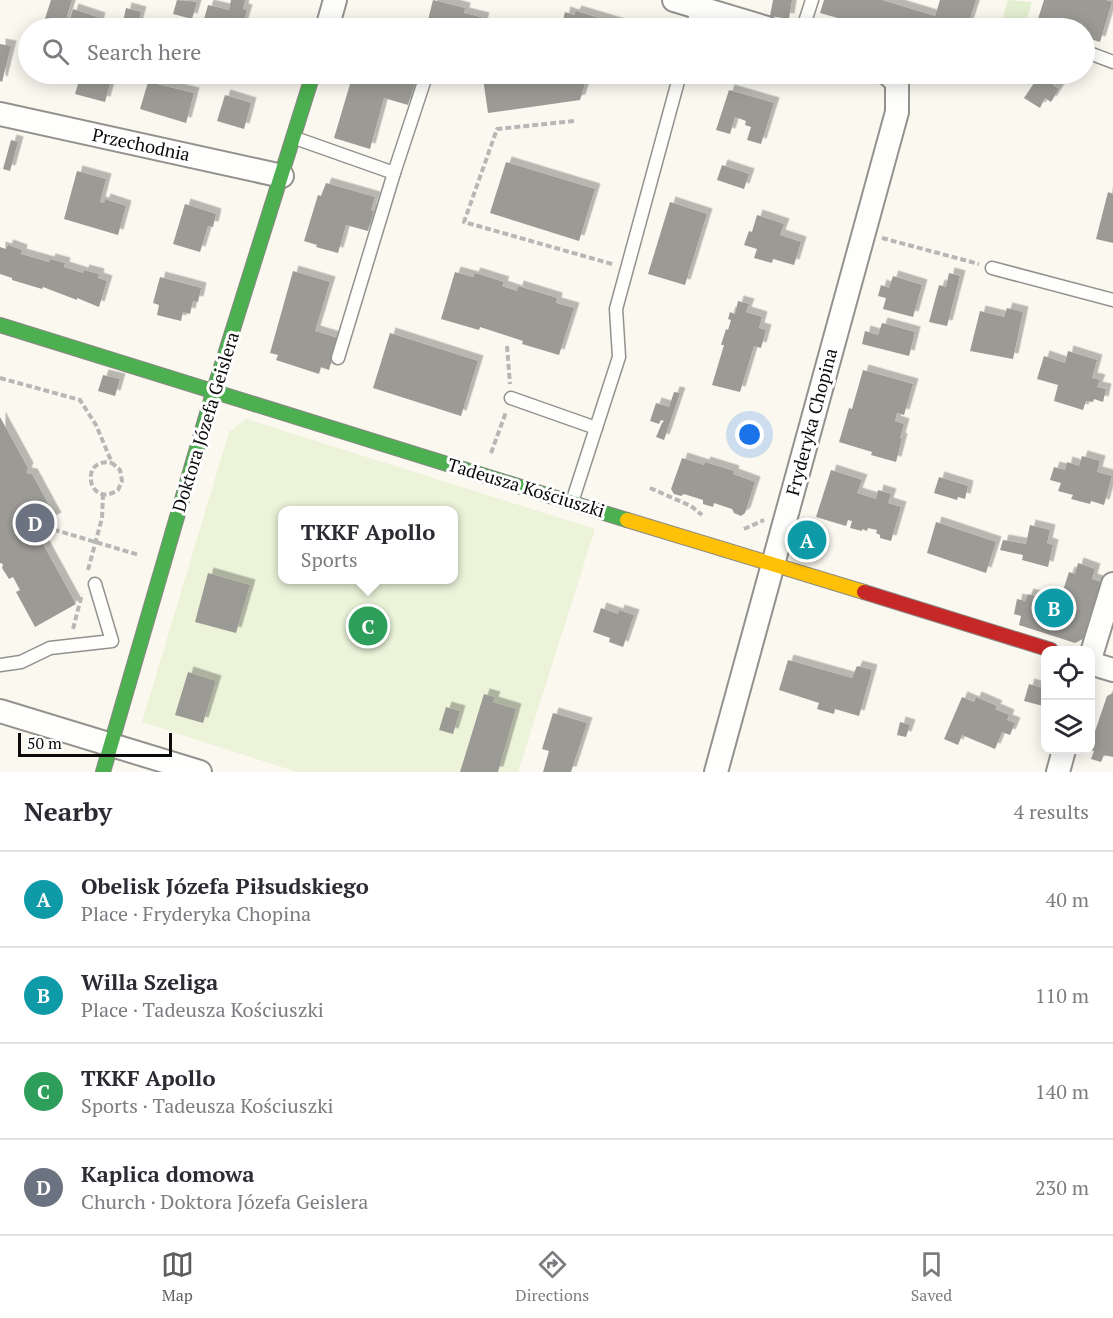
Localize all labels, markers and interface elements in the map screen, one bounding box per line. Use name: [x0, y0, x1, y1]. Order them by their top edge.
search box: [18, 18, 1095, 84]
icon: search: [39, 35, 72, 68]
text: Search here: [87, 37, 201, 66]
street label: Przechodnia: [90, 122, 192, 166]
street label: Doktora Józefa Geislera: [166, 329, 244, 515]
street label: Fryderyka Chopina: [780, 345, 842, 498]
your location: [735, 420, 764, 449]
street label: Tadeusza Kościuszki: [445, 452, 608, 522]
pin: D: [15, 500, 54, 546]
popup: [278, 506, 458, 584]
text: TKKF Apollo: [301, 517, 435, 546]
pin: A: [788, 518, 826, 562]
text: Sports: [301, 546, 358, 573]
pin: B: [1034, 586, 1074, 630]
pin: C: [348, 604, 388, 648]
map controls: [1041, 646, 1095, 754]
button: locate: [1041, 646, 1095, 700]
button: layers: [1041, 700, 1095, 754]
scale bar: [18, 730, 172, 758]
text: 50 m: [27, 732, 62, 754]
text: Nearby: [24, 794, 112, 828]
text: 4 results: [1014, 798, 1089, 825]
text: Obelisk Józefa Piłsudskiego: [81, 871, 369, 900]
text: A: [36, 886, 51, 913]
text: 40 m: [1046, 886, 1089, 913]
text: Place · Fryderyka Chopina: [81, 900, 311, 927]
text: Willa Szeliga: [81, 967, 218, 996]
text: B: [37, 982, 50, 1009]
text: 110 m: [1035, 982, 1089, 1009]
text: Place · Tadeusza Kościuszki: [81, 996, 324, 1023]
text: TKKF Apollo: [81, 1063, 215, 1092]
text: C: [37, 1078, 50, 1105]
text: 140 m: [1035, 1078, 1089, 1105]
text: Sports · Tadeusza Kościuszki: [81, 1092, 334, 1119]
text: Kaplica domowa: [81, 1159, 255, 1188]
text: D: [36, 1174, 51, 1201]
text: 230 m: [1035, 1174, 1089, 1201]
text: Church · Doktora Józefa Geislera: [81, 1188, 368, 1215]
tab: Map: [161, 1248, 194, 1306]
tab: Directions: [515, 1248, 589, 1306]
tab: Saved: [911, 1248, 952, 1306]

